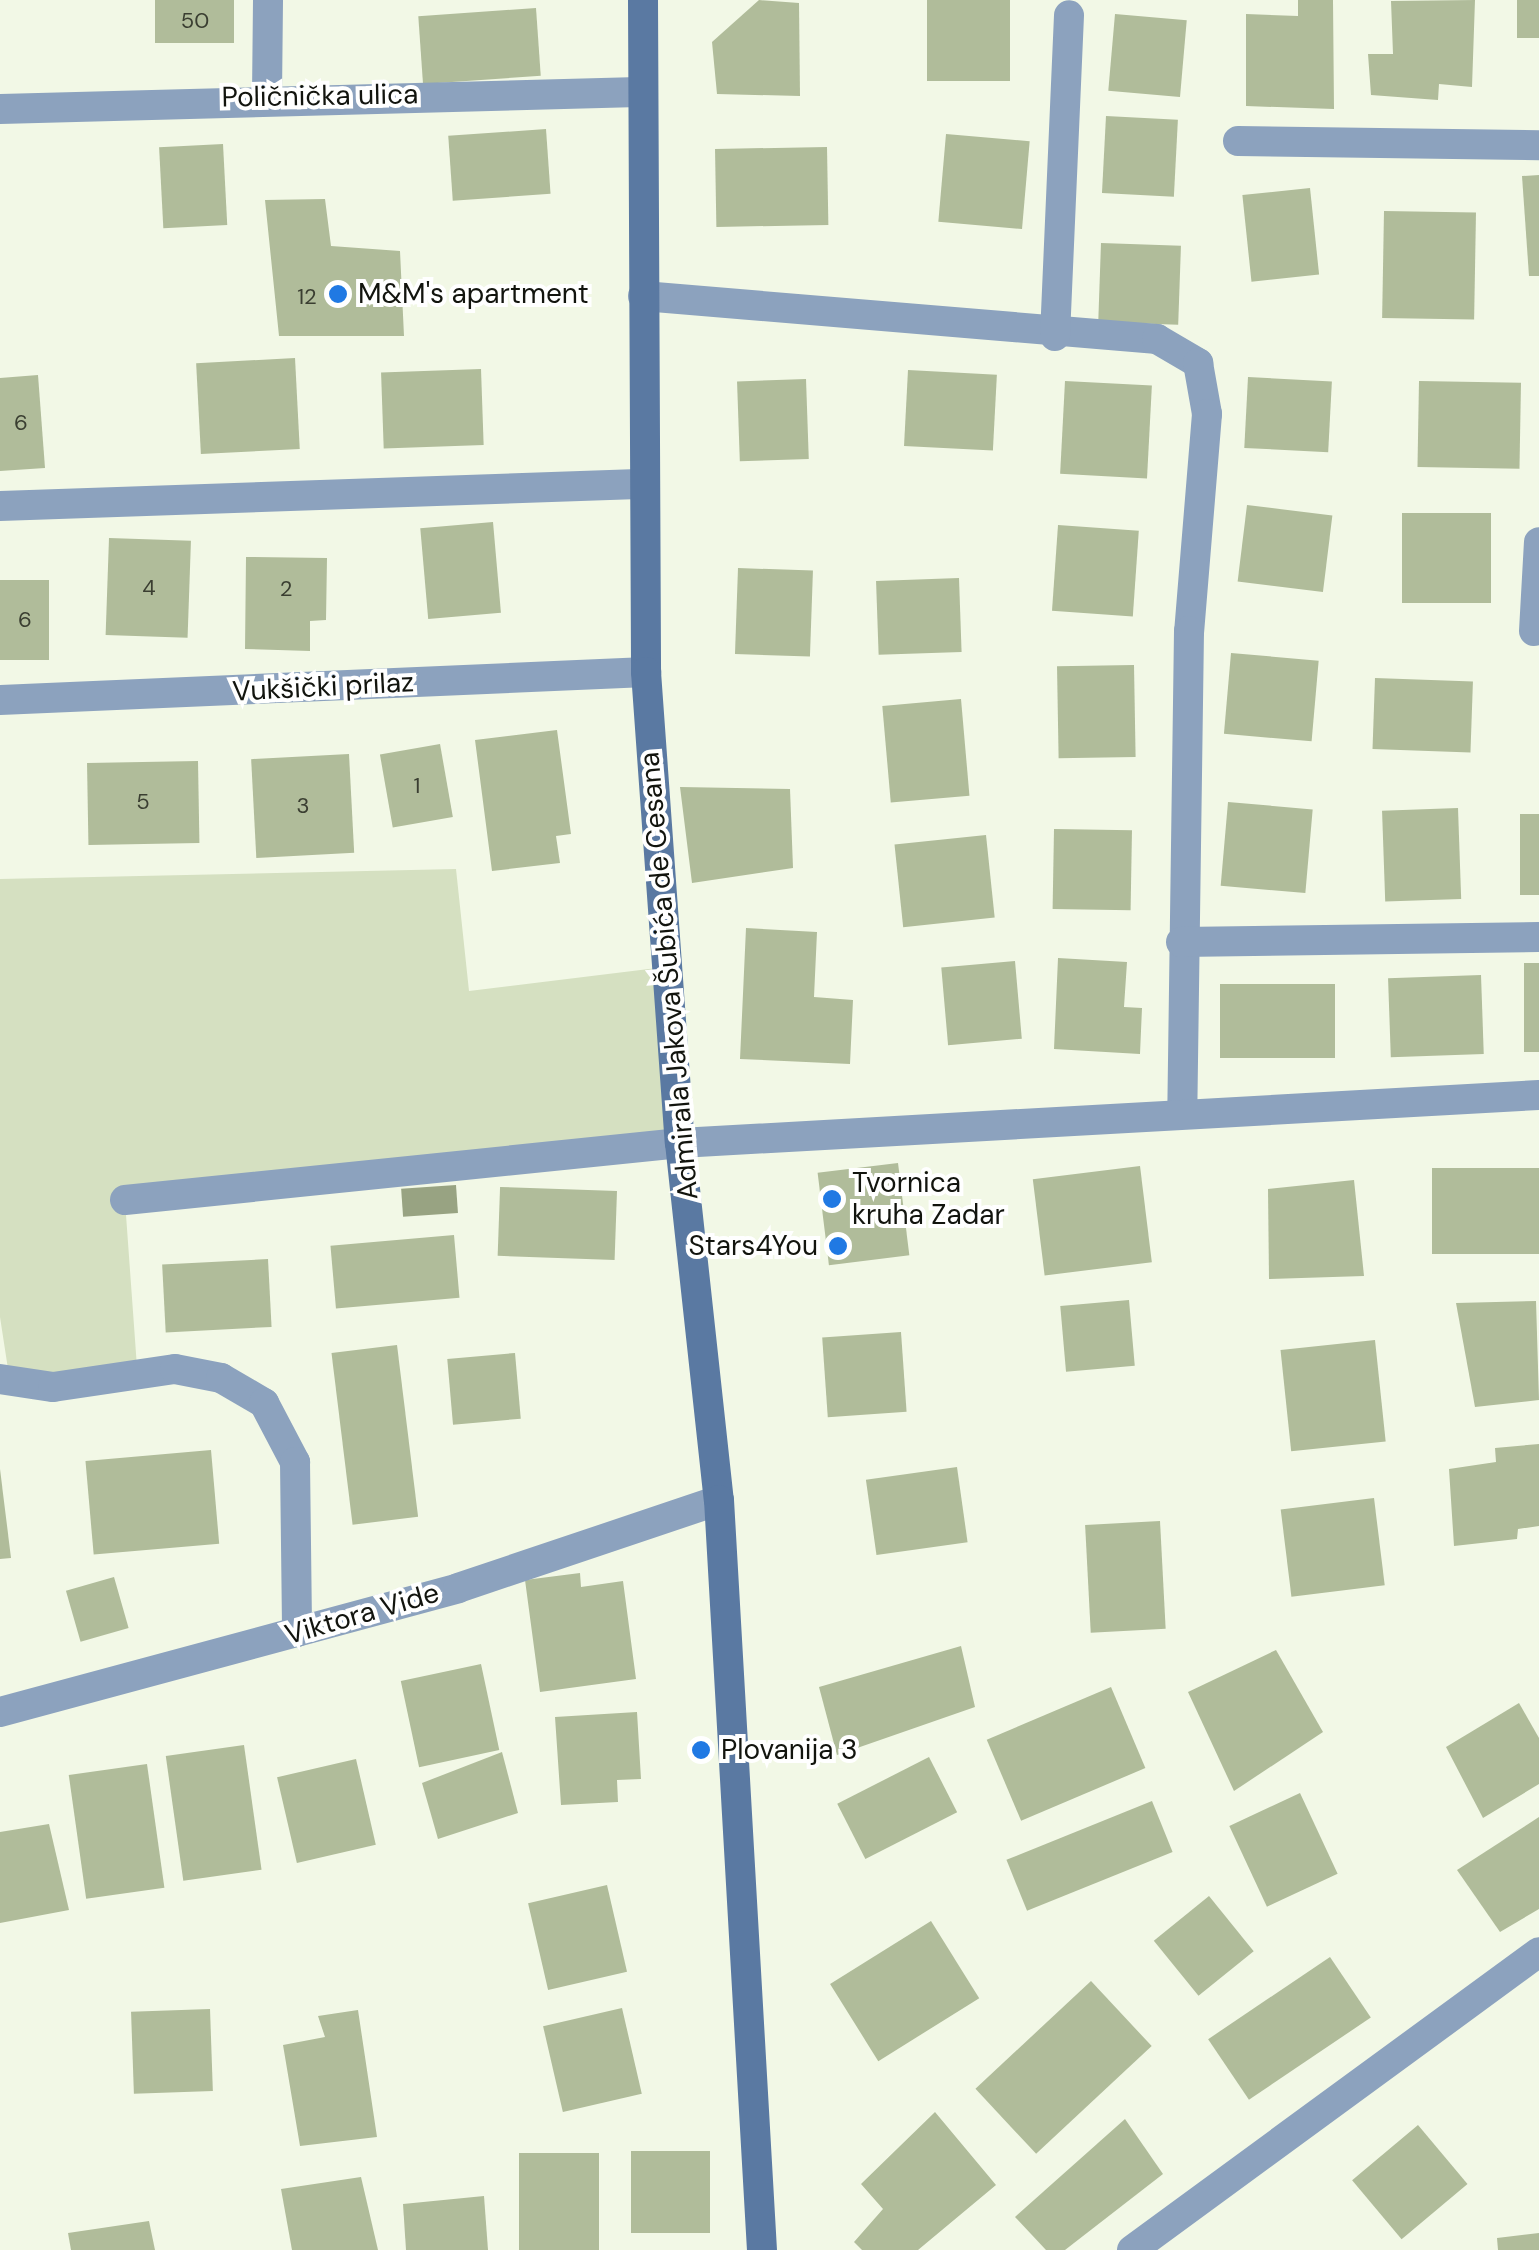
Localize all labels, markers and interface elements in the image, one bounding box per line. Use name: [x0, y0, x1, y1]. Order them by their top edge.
house number: 50: [181, 8, 209, 34]
street label: Poličnička ulica: [221, 77, 419, 115]
place label: M&M's apartment: [358, 277, 589, 311]
marker: M&M's apartment: [327, 283, 349, 305]
house number: 12: [297, 284, 317, 310]
house number: 6: [14, 410, 28, 436]
house number: 4: [142, 575, 156, 601]
house number: 2: [280, 576, 292, 602]
house number: 6: [18, 607, 32, 633]
street label: Vukšički prilaz: [231, 665, 415, 709]
street label: Admirala Jakova Šubića de Cesana: [633, 751, 705, 1201]
house number: 1: [414, 773, 420, 799]
house number: 5: [136, 789, 150, 815]
house number: 3: [296, 793, 310, 819]
place label: Tvornica kruha Zadar: [852, 1166, 1005, 1232]
marker: Tvornica kruha Zadar: [821, 1188, 843, 1210]
place label: Stars4You: [689, 1229, 818, 1263]
marker: Stars4You: [827, 1235, 849, 1257]
street label: Viktora Vide: [281, 1576, 443, 1652]
place label: Plovanija 3: [721, 1733, 857, 1767]
marker: Plovanija 3: [690, 1739, 712, 1761]

